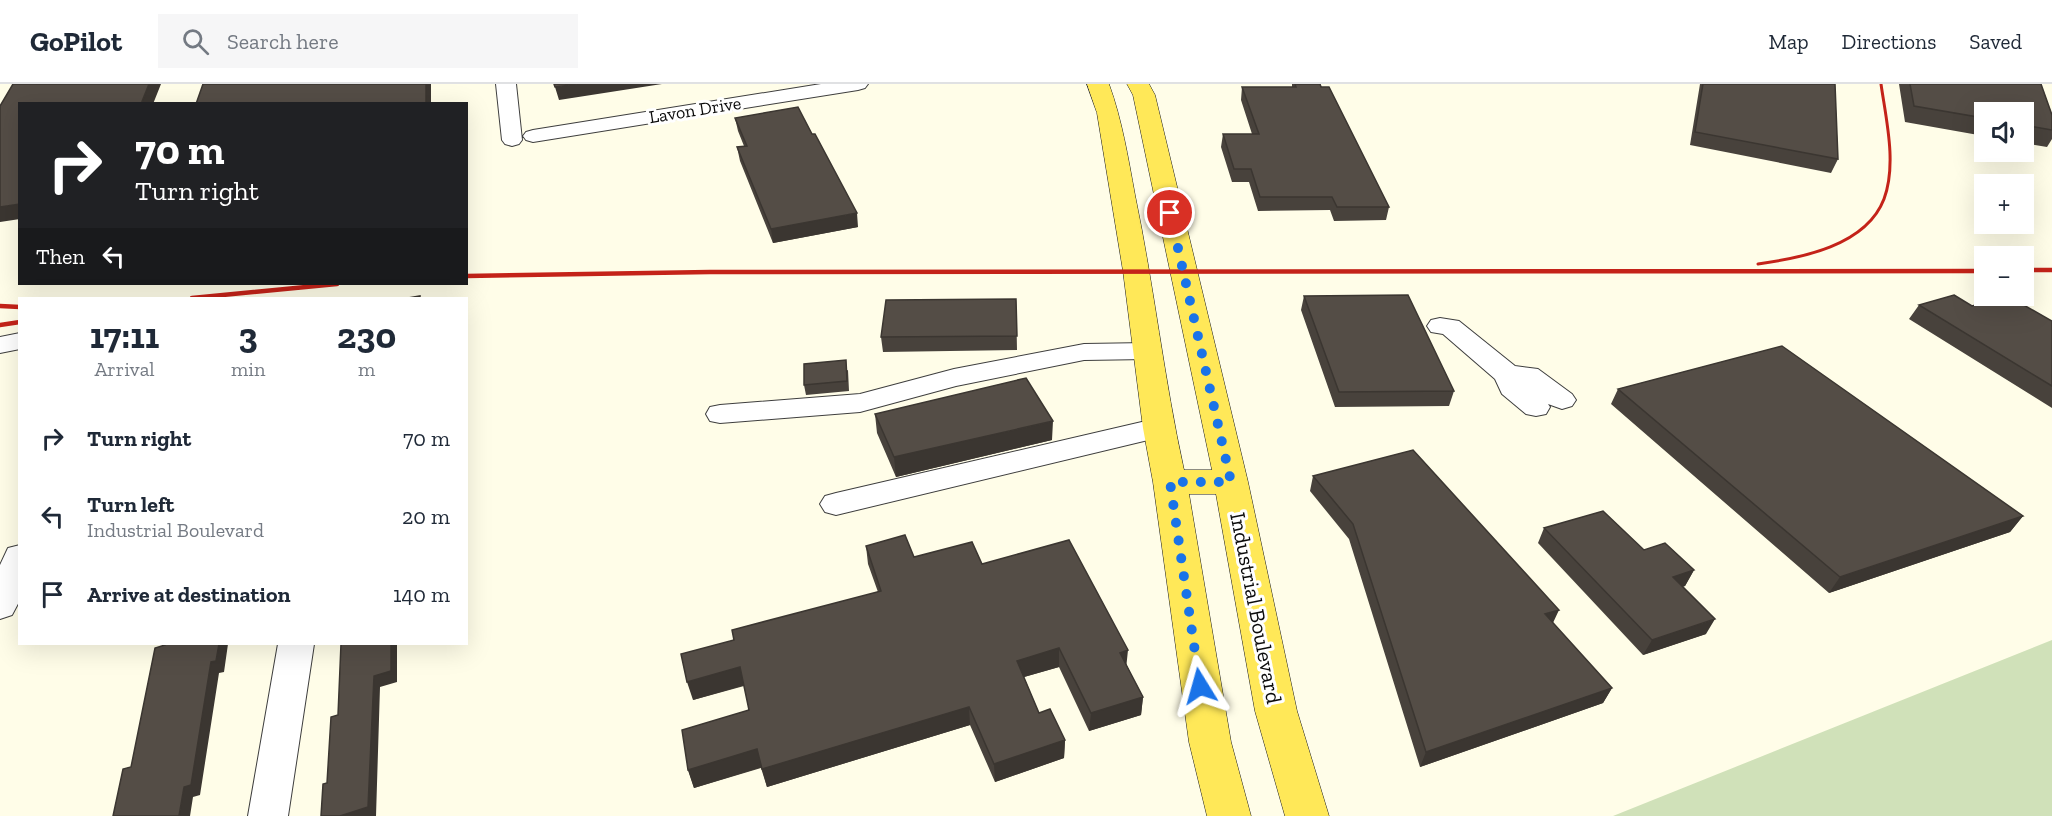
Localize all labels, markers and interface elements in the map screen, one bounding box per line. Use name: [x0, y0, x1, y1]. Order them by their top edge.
search box: [158, 14, 578, 68]
text: GoPilot: [30, 25, 122, 58]
icon: search: [179, 25, 212, 58]
text: Search here: [227, 28, 338, 55]
text: Map: [1769, 29, 1809, 54]
text: Directions: [1842, 29, 1936, 54]
text: Saved: [1969, 29, 2022, 54]
street label: Lavon Drive: [647, 92, 743, 128]
map controls: [1974, 102, 2034, 306]
button: sound: [1974, 102, 2034, 162]
text: 70 m: [135, 124, 225, 175]
icon: right: [36, 126, 114, 204]
button: +: [1974, 174, 2034, 234]
text: Turn right: [135, 175, 259, 207]
pin: [1144, 187, 1195, 238]
icon: arrive: [1153, 196, 1186, 229]
icon: left: [97, 240, 130, 273]
text: Then: [36, 243, 85, 270]
button: −: [1974, 246, 2034, 306]
text: 17:11: [90, 314, 159, 357]
text: 3: [239, 314, 258, 357]
text: 230: [337, 314, 396, 357]
text: Arrival: [94, 357, 155, 381]
text: min: [231, 357, 265, 381]
text: m: [358, 357, 375, 381]
icon: right: [36, 422, 69, 455]
text: Turn right: [87, 425, 191, 452]
text: 70 m: [403, 425, 450, 452]
text: Turn left: [87, 491, 174, 518]
icon: left: [36, 500, 69, 533]
text: 20 m: [402, 503, 450, 530]
street label: Industrial Boulevard: [1224, 510, 1288, 706]
text: Industrial Boulevard: [87, 518, 264, 542]
icon: arrive: [36, 578, 69, 611]
text: Arrive at destination: [87, 581, 290, 608]
text: 140 m: [393, 581, 450, 608]
position arrow: [1168, 654, 1232, 718]

